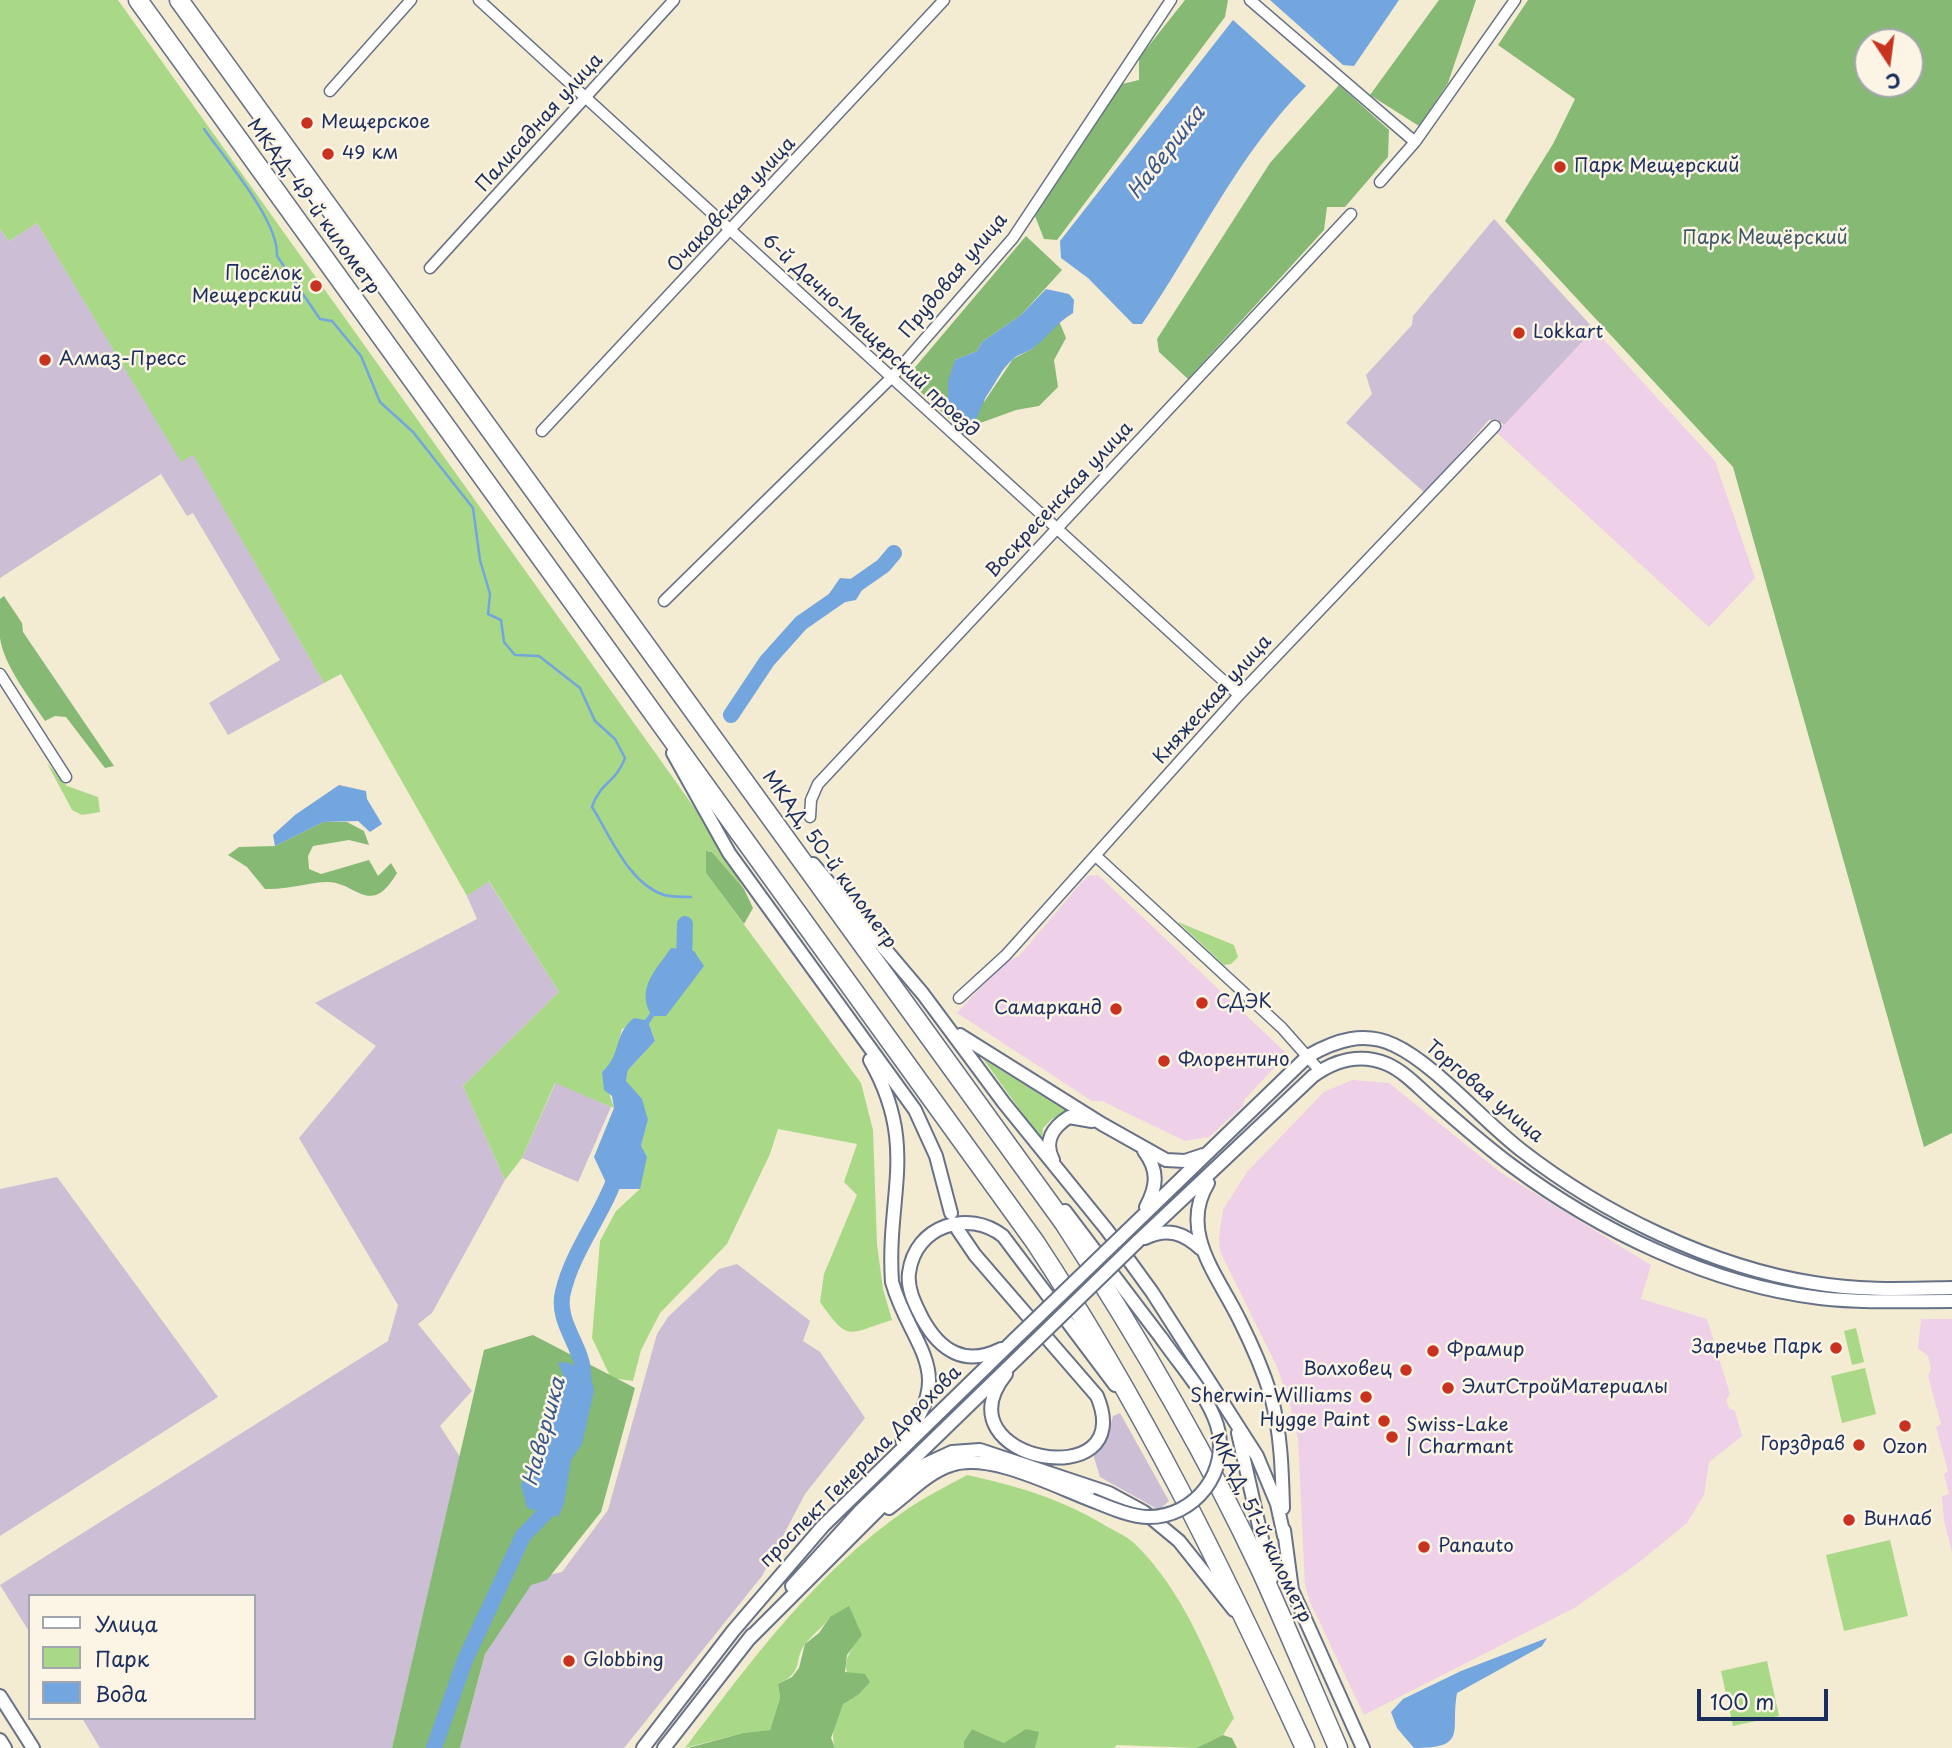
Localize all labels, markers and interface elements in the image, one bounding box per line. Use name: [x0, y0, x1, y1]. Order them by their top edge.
north arrow: [1854, 28, 1924, 98]
street label: Палисадная улица: [472, 49, 608, 197]
text: С: [1883, 66, 1903, 97]
water label: Навершка: [1123, 101, 1211, 205]
place label: Мещерское: [321, 112, 430, 134]
street label: МКАД, 49-й километр: [242, 115, 384, 299]
marker: Мещерское: [299, 115, 315, 131]
street label: Очаковская улица: [663, 133, 801, 277]
place label: 49 км: [342, 143, 398, 165]
marker: 49 км: [320, 146, 336, 162]
place label: Парк Мещерский: [1574, 156, 1739, 178]
marker: Парк Мещерский: [1552, 159, 1568, 175]
street label: Прудовая улица: [895, 209, 1013, 343]
park label: Парк Мещёрский: [1682, 228, 1848, 250]
street label: 6-й Дачно-Мещерский проезд: [757, 229, 983, 443]
place label: Посёлок Мещерский: [192, 264, 302, 308]
marker: Посёлок Мещерский: [308, 278, 324, 294]
place label: Lokkart: [1533, 322, 1603, 344]
marker: Lokkart: [1511, 325, 1527, 341]
place label: Алмаз-Пресс: [59, 349, 186, 371]
marker: Алмаз-Пресс: [37, 352, 53, 368]
street label: Воскресенская улица: [982, 417, 1138, 583]
street label: Княжеская улица: [1149, 631, 1277, 769]
street label: МКАД, 50-й километр: [757, 767, 901, 953]
place label: СДЭК: [1216, 992, 1272, 1014]
marker: СДЭК: [1194, 995, 1210, 1011]
place label: Самарканд: [994, 998, 1102, 1020]
marker: Самарканд: [1108, 1001, 1124, 1017]
street label: Торговая улица: [1420, 1036, 1548, 1148]
place label: Флорентино: [1178, 1050, 1289, 1072]
marker: Флорентино: [1156, 1053, 1172, 1069]
place label: Заречье Парк: [1692, 1337, 1822, 1359]
place label: Фрамир: [1447, 1340, 1524, 1362]
marker: Заречье Парк: [1828, 1340, 1844, 1356]
marker: Фрамир: [1425, 1343, 1441, 1359]
place label: Волховец: [1303, 1359, 1392, 1381]
street label: проспект Генерала Дорохова: [755, 1361, 967, 1573]
marker: Волховец: [1398, 1362, 1414, 1378]
water label: Навершка: [518, 1375, 572, 1489]
place label: ЭлитСтройМатериалы: [1462, 1377, 1668, 1399]
marker: ЭлитСтройМатериалы: [1440, 1380, 1456, 1396]
place label: Sherwin-Williams: [1190, 1386, 1352, 1408]
marker: Sherwin-Williams: [1358, 1389, 1374, 1405]
place label: Hygge Paint: [1260, 1410, 1370, 1432]
marker: Hygge Paint: [1376, 1413, 1392, 1429]
place label: Swiss-Lake | Charmant: [1406, 1415, 1513, 1459]
marker: Ozon: [1897, 1418, 1913, 1434]
street label: МКАД, 51-й километр: [1204, 1429, 1316, 1627]
marker: Swiss-Lake | Charmant: [1384, 1429, 1400, 1445]
place label: Горздрав: [1760, 1434, 1845, 1456]
marker: Горздрав: [1851, 1437, 1867, 1453]
place label: Ozon: [1882, 1437, 1928, 1459]
place label: Винлаб: [1863, 1509, 1932, 1531]
marker: Винлаб: [1841, 1512, 1857, 1528]
place label: Panauto: [1438, 1536, 1514, 1558]
marker: Panauto: [1416, 1539, 1432, 1555]
legend: [28, 1594, 256, 1720]
text: Улица: [95, 1607, 158, 1639]
text: Парк: [95, 1642, 149, 1674]
place label: Globbing: [583, 1650, 664, 1672]
marker: Globbing: [561, 1653, 577, 1669]
scale bar: [1700, 1674, 1831, 1718]
text: Вода: [95, 1677, 147, 1709]
text: 100 m: [1710, 1685, 1774, 1717]

